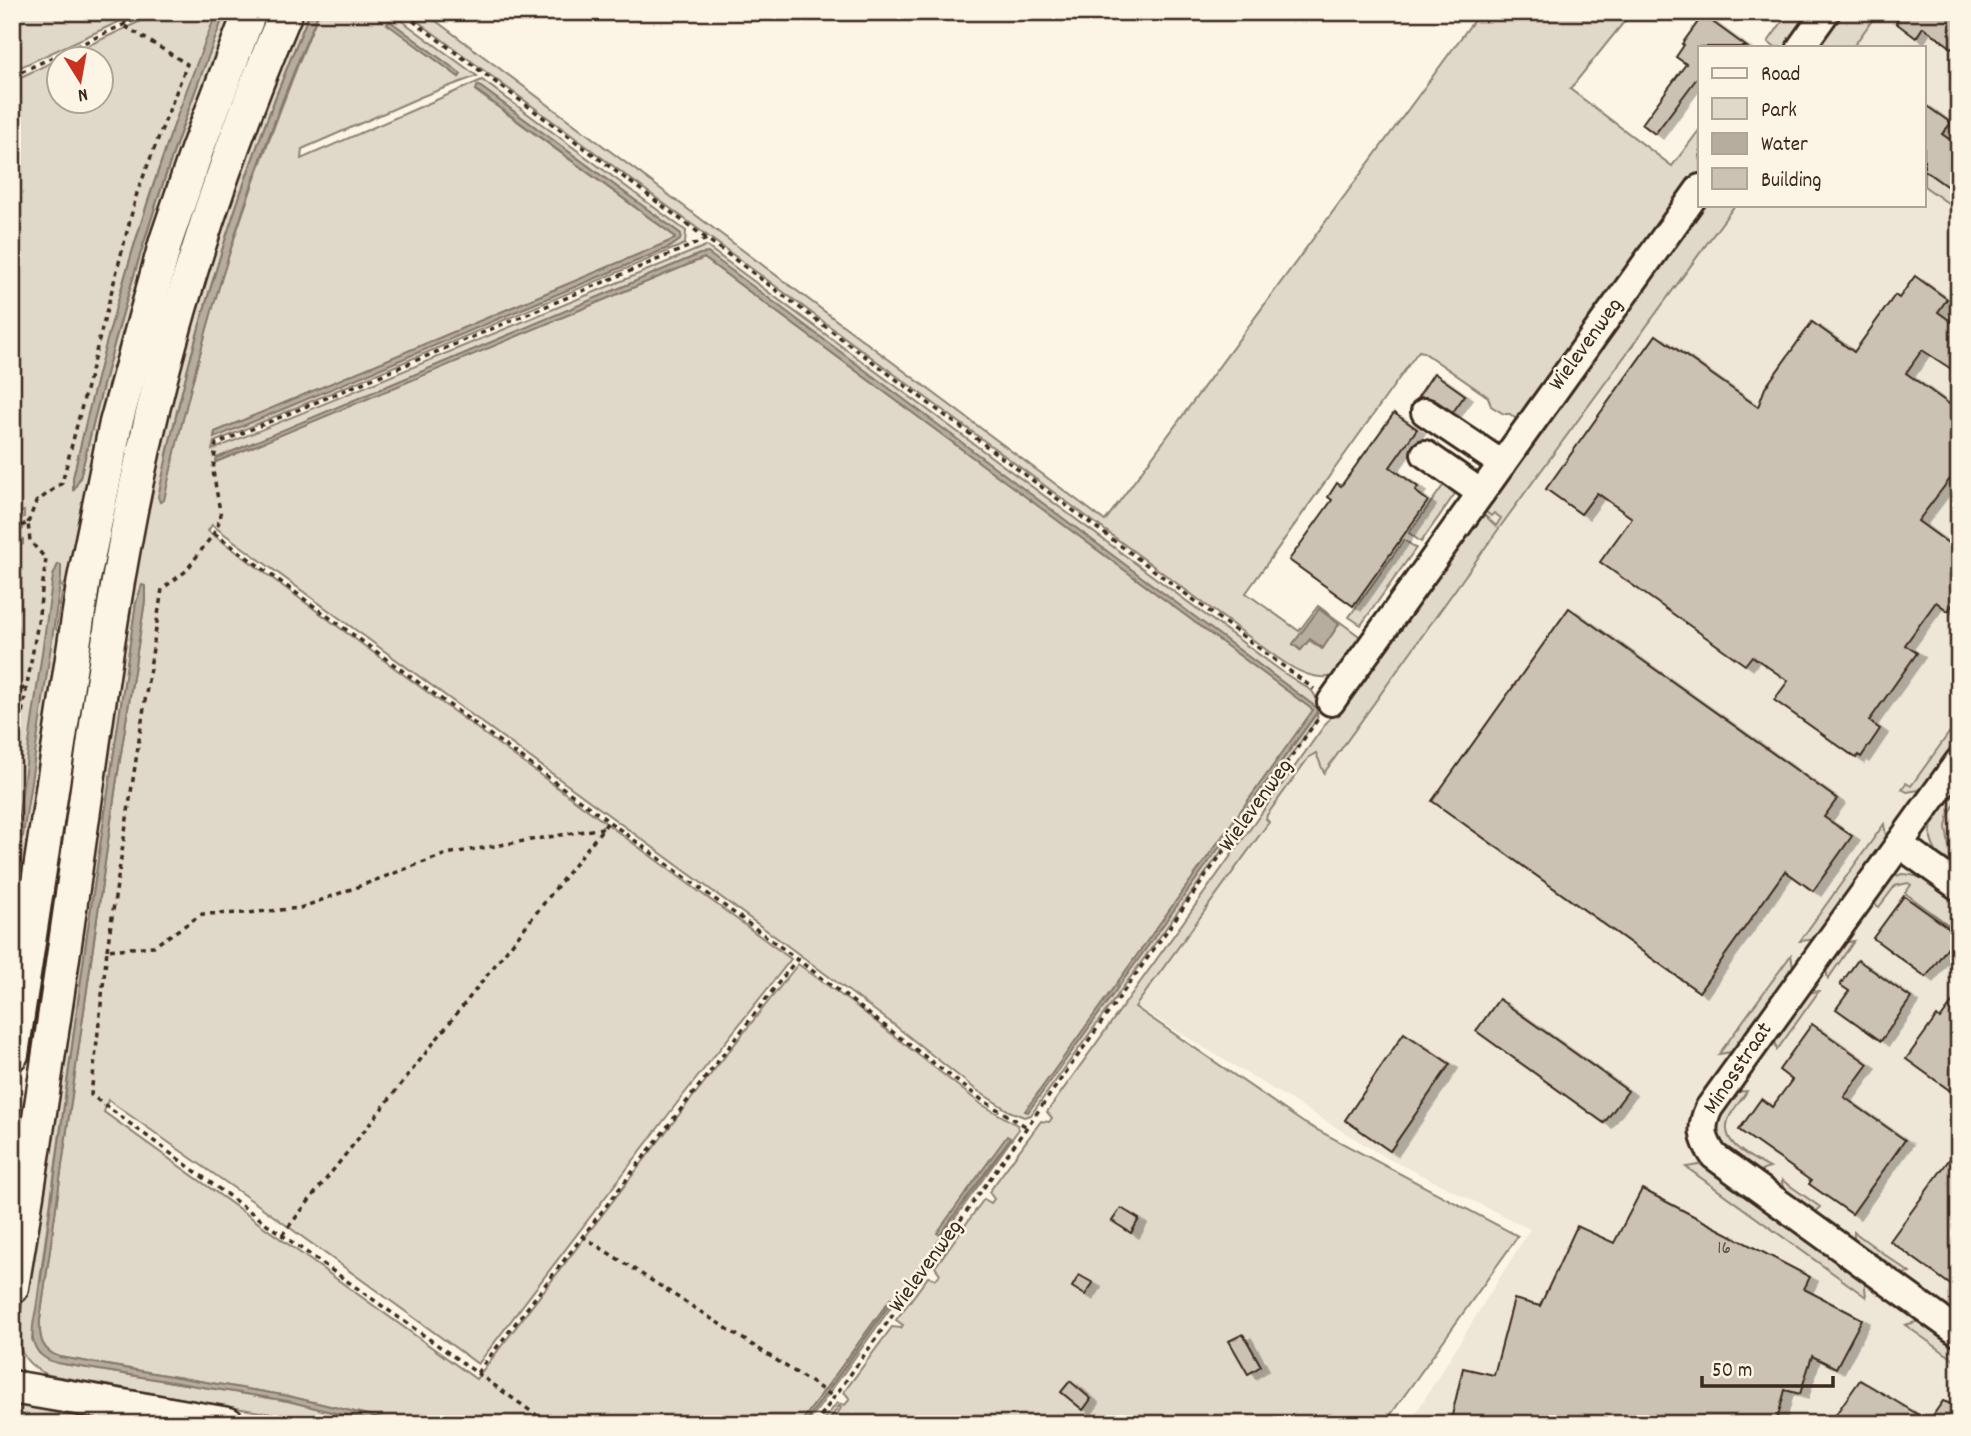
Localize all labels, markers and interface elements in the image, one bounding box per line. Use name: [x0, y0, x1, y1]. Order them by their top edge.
north arrow: [46, 46, 116, 116]
legend: [1698, 46, 1926, 206]
text: Road: [1761, 61, 1800, 91]
text: N: [75, 79, 90, 107]
text: Park: [1761, 97, 1797, 127]
text: Water: [1761, 131, 1808, 161]
text: Building: [1761, 167, 1821, 197]
street label: Wielevenweg: [1542, 291, 1632, 399]
street label: Wielevenweg: [1212, 752, 1302, 860]
street label: Minosstraat: [1696, 1016, 1782, 1122]
street label: Wielevenweg: [882, 1213, 972, 1321]
house number: 16: [1717, 1236, 1731, 1263]
scale bar: [1702, 1345, 1833, 1389]
text: 50 m: [1712, 1357, 1752, 1387]

